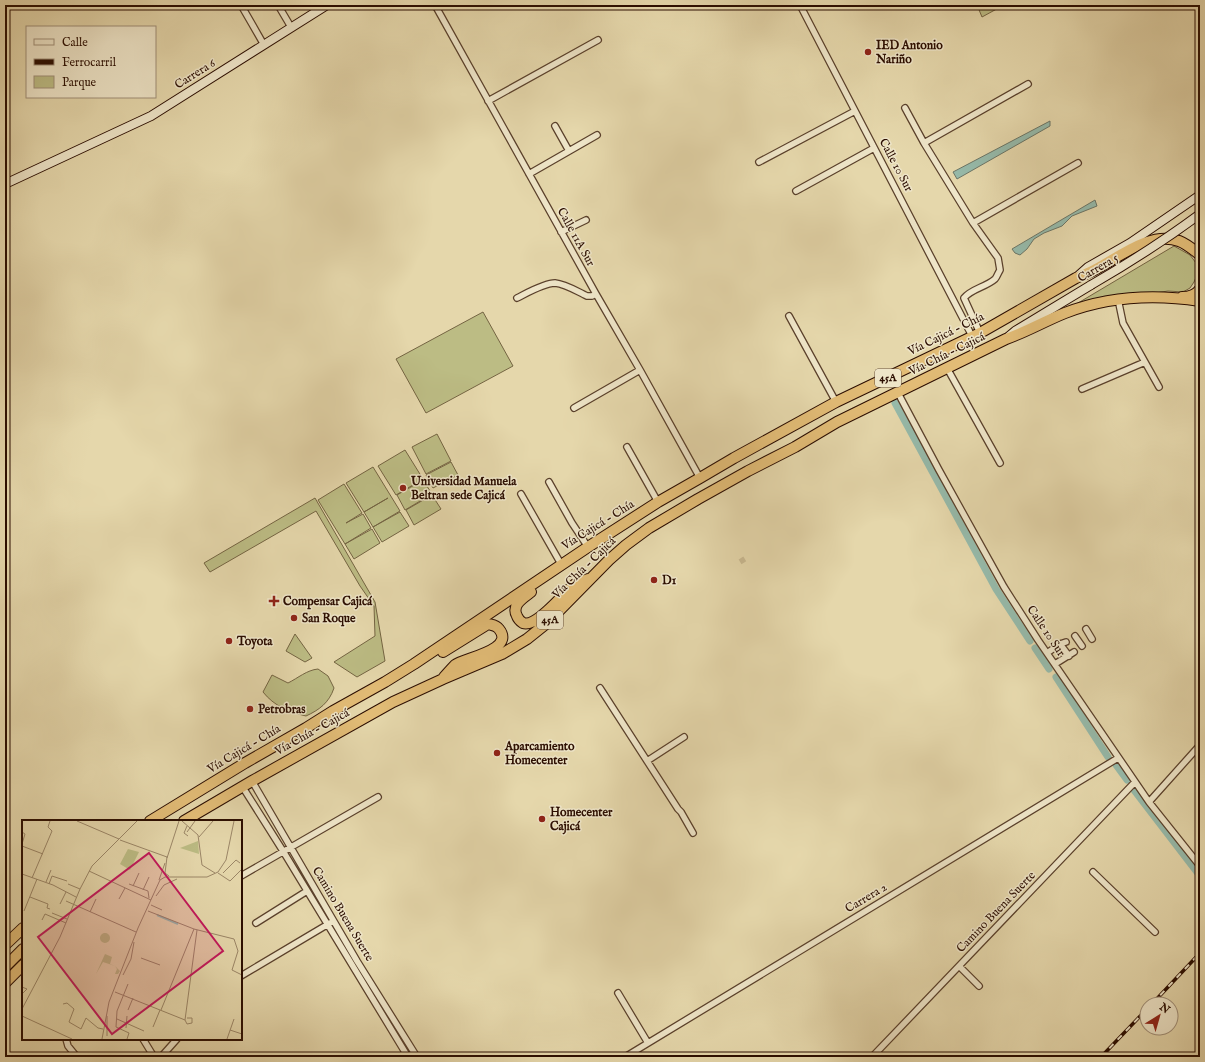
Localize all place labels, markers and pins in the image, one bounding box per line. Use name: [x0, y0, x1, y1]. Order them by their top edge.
place label: IED Antonio Nariño: [875, 38, 943, 67]
marker: IED Antonio Nariño: [863, 47, 873, 57]
place label: Universidad Manuela Beltran sede Cajicá: [410, 474, 517, 504]
marker: Universidad Manuela Beltran sede Cajicá: [398, 483, 408, 493]
place label: D1: [662, 573, 677, 588]
marker: D1: [649, 575, 659, 585]
place label: Compensar Cajicá: [283, 594, 373, 610]
marker: Compensar Cajicá: [268, 595, 280, 607]
place label: San Roque: [302, 611, 356, 627]
marker: San Roque: [289, 613, 299, 623]
place label: Toyota: [236, 634, 273, 650]
marker: Toyota: [224, 636, 234, 646]
place label: Petrobras: [258, 702, 306, 717]
marker: Petrobras: [245, 704, 255, 714]
place label: Aparcamiento Homecenter: [504, 739, 575, 768]
marker: Aparcamiento Homecenter: [492, 748, 502, 758]
place label: Homecenter Cajicá: [550, 805, 613, 835]
marker: Homecenter Cajicá: [537, 814, 547, 824]

